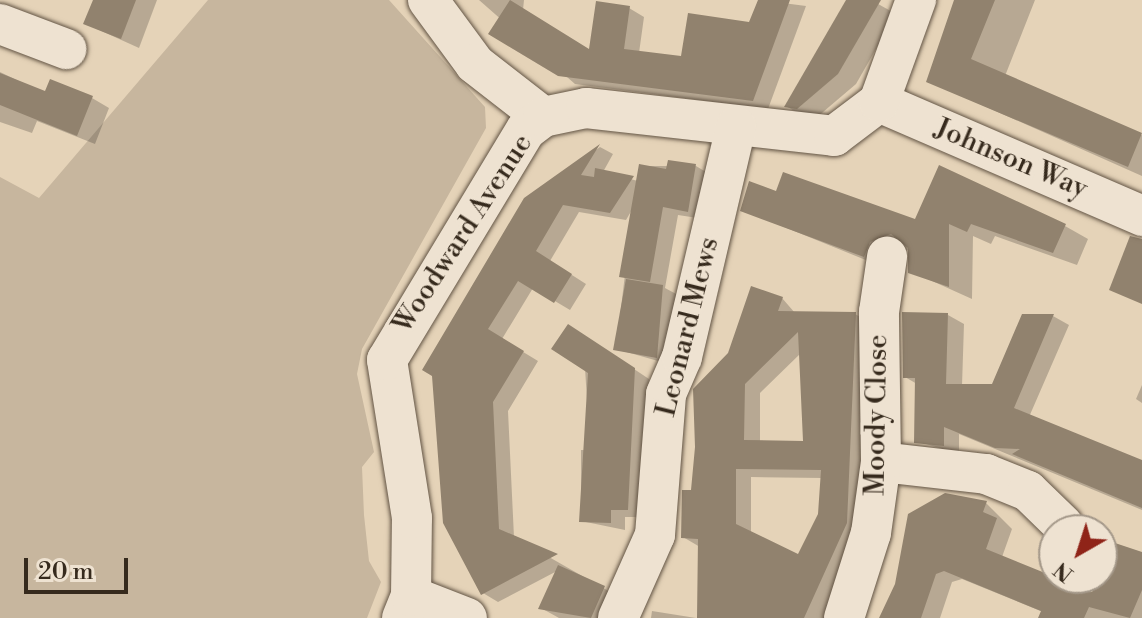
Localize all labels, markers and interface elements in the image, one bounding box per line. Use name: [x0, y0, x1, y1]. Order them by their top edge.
street label: Johnson Way: [930, 112, 1092, 206]
street label: Woodward Avenue: [386, 128, 540, 340]
street label: Leonard Mews: [649, 234, 727, 420]
street label: Moody Close: [859, 334, 895, 496]
north arrow: [1038, 514, 1118, 594]
scale bar: [28, 542, 132, 592]
text: N: [1049, 556, 1079, 587]
text: 20 m: [38, 557, 94, 587]

